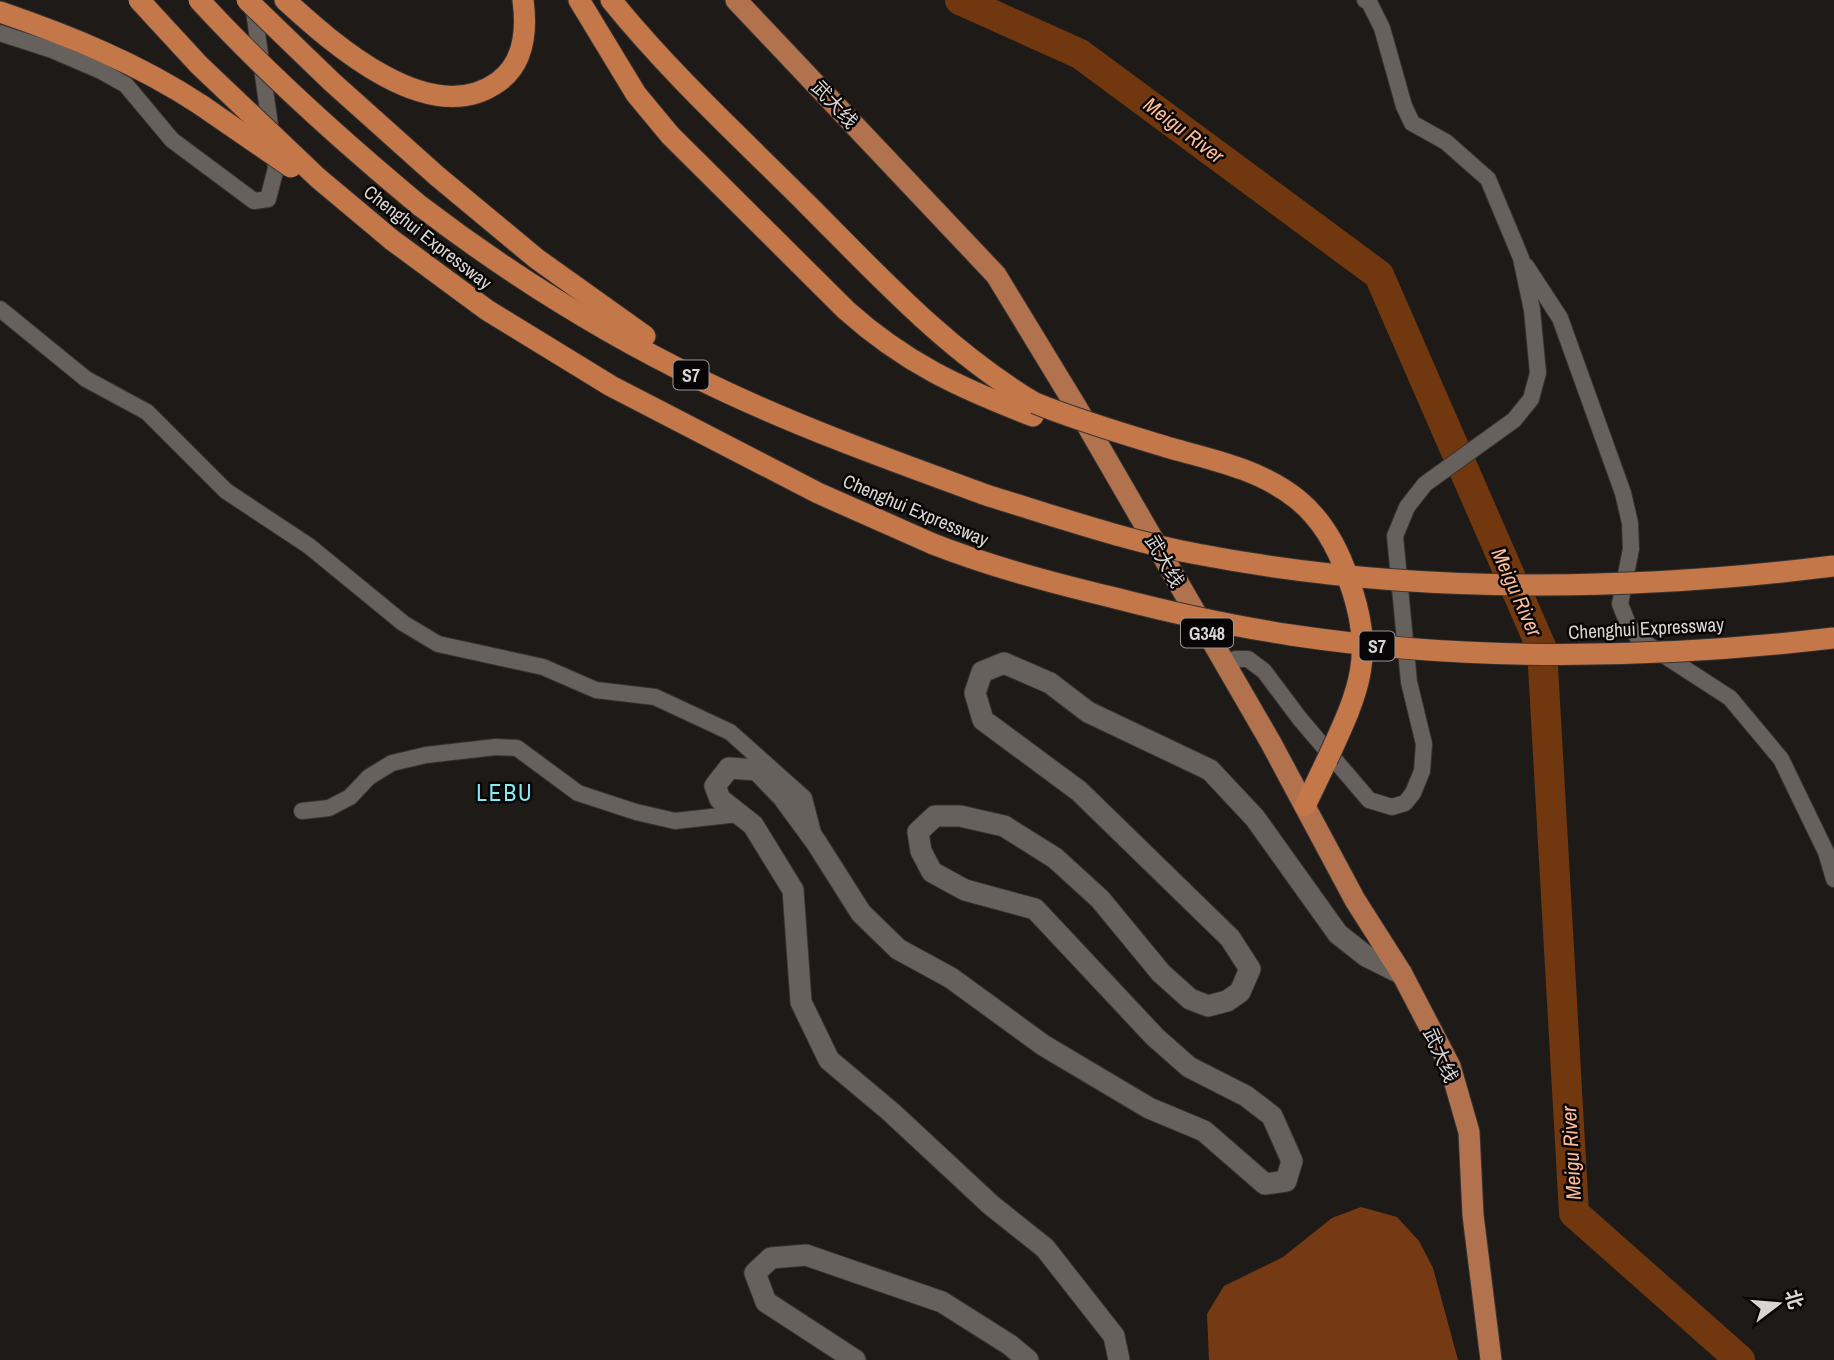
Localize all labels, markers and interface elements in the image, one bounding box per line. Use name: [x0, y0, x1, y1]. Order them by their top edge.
street label: 武大线: [806, 74, 864, 134]
water label: Meigu River: [1138, 90, 1231, 171]
street label: Chenghui Expressway: [359, 179, 498, 295]
road number: S7: [674, 360, 708, 390]
street label: Chenghui Expressway: [839, 468, 993, 552]
street label: 武大线: [1139, 530, 1191, 592]
water label: Meigu River: [1485, 543, 1550, 642]
street label: Chenghui Expressway: [1567, 611, 1725, 645]
road number: G348: [1181, 618, 1233, 648]
road number: S7: [1360, 632, 1394, 660]
district label: LEBU: [476, 777, 534, 808]
street label: 武大线: [1418, 1024, 1464, 1086]
water label: Meigu River: [1554, 1104, 1588, 1201]
north arrow: [1743, 1269, 1813, 1339]
text: 北: [1779, 1287, 1809, 1312]

